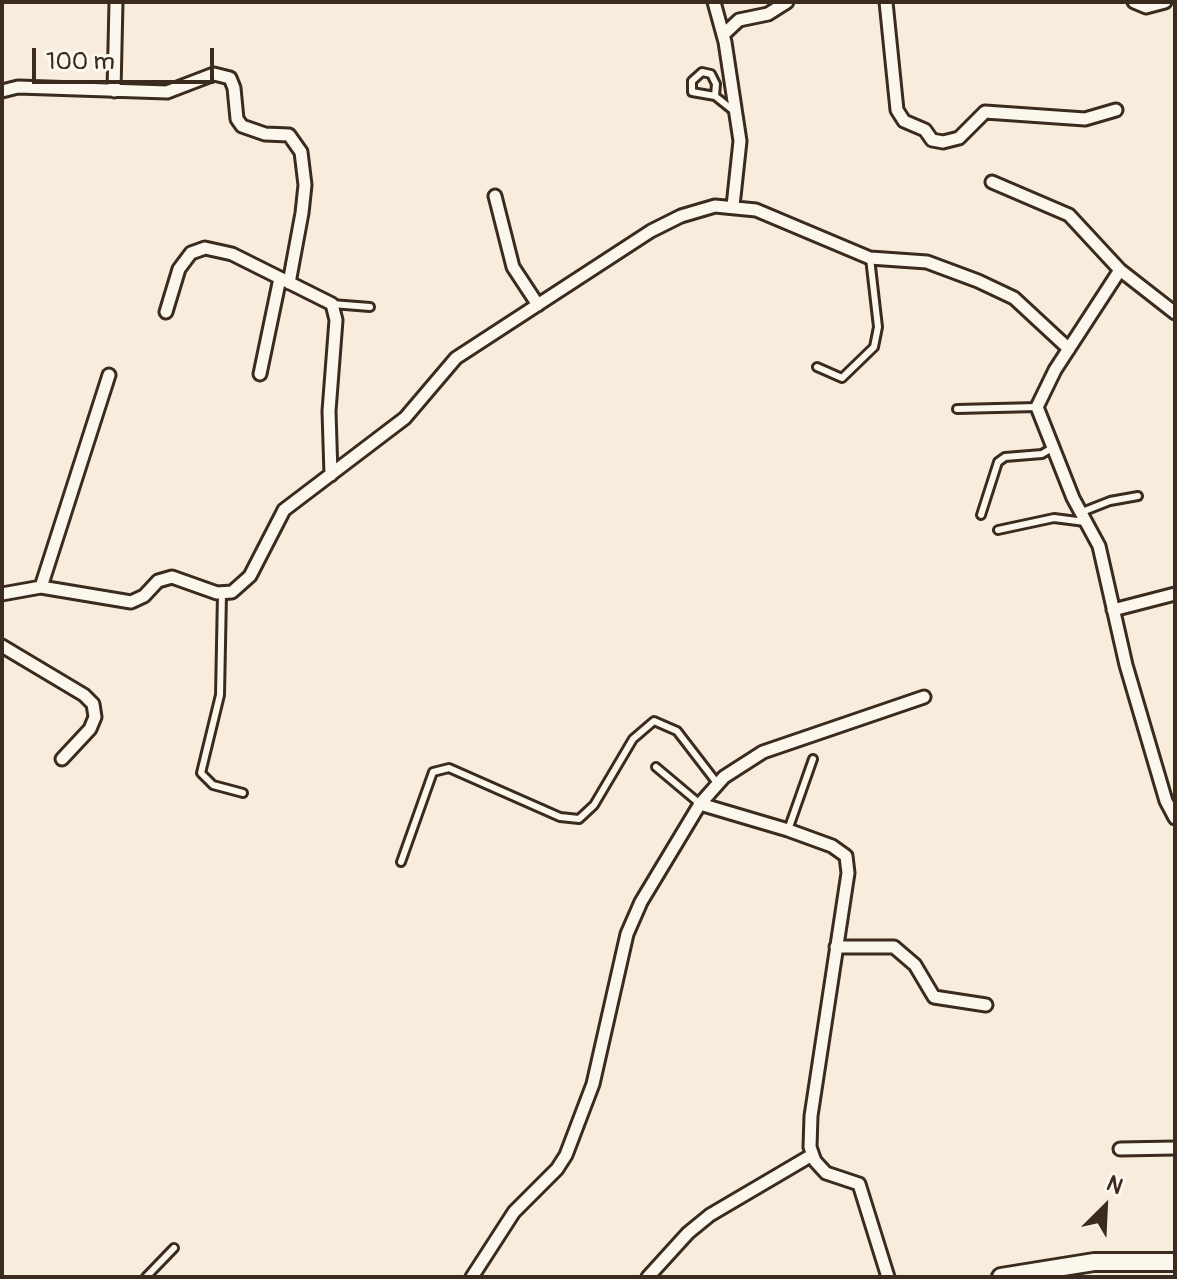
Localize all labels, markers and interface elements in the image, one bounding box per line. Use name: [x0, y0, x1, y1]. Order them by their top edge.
scale bar: [36, 32, 218, 82]
text: 100 m: [46, 47, 115, 76]
north arrow: [1065, 1167, 1145, 1247]
text: N: [1102, 1169, 1127, 1201]

